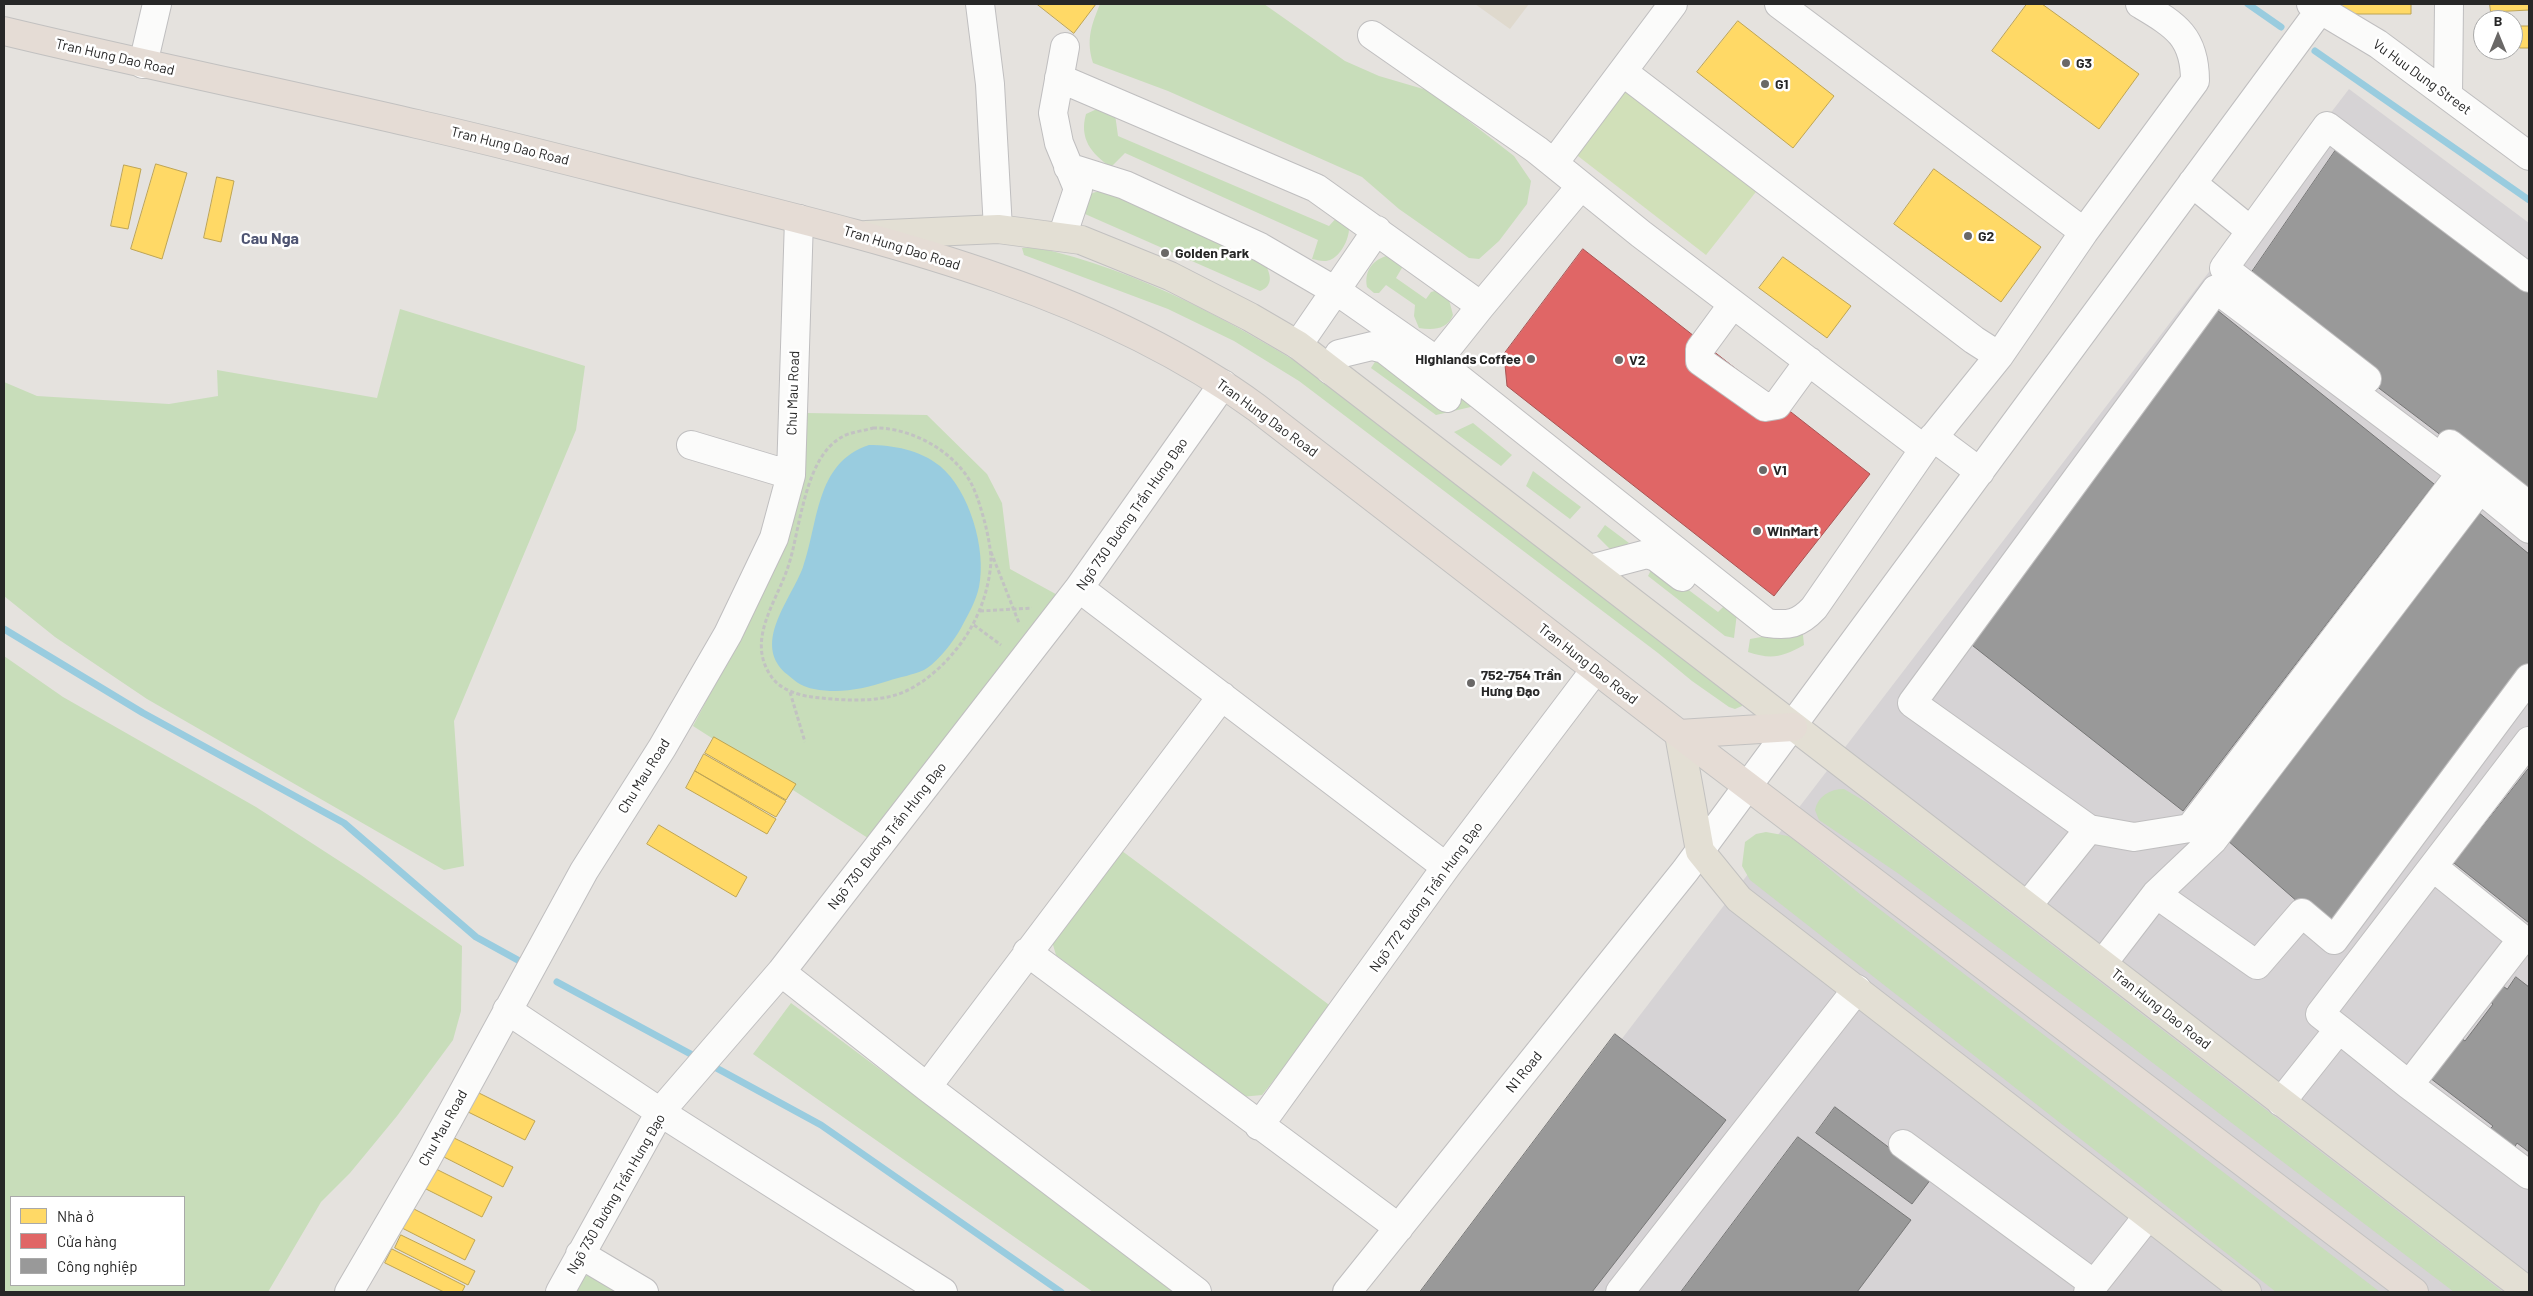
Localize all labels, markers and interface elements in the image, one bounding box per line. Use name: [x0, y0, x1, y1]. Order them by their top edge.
north arrow: [2473, 10, 2523, 60]
text: B: [2494, 12, 2502, 29]
street label: Tran Hung Dao Road: [54, 35, 176, 79]
street label: Vu Huu Dung Street: [2370, 36, 2474, 118]
place label: G3: [2076, 55, 2092, 71]
marker: G3: [2060, 57, 2072, 69]
place label: G1: [1775, 76, 1789, 92]
marker: G1: [1759, 78, 1771, 90]
street label: Tran Hung Dao Road: [449, 123, 571, 169]
street label: Tran Hung Dao Road: [841, 222, 963, 274]
place label: G2: [1978, 228, 1994, 244]
district label: Cau Nga: [241, 229, 299, 249]
marker: G2: [1962, 230, 1974, 242]
place label: Golden Park: [1175, 245, 1249, 261]
marker: Golden Park: [1159, 247, 1171, 259]
street label: Chu Mau Road: [783, 350, 803, 436]
place label: Highlands Coffee: [1415, 351, 1521, 367]
place label: V2: [1629, 352, 1646, 368]
marker: Highlands Coffee: [1525, 353, 1537, 365]
marker: V2: [1613, 354, 1625, 366]
street label: Tran Hung Dao Road: [1213, 376, 1321, 460]
street label: Ngõ 730 Đường Trần Hưng Đạo: [1073, 434, 1191, 594]
place label: V1: [1773, 462, 1787, 478]
marker: V1: [1757, 464, 1769, 476]
place label: WinMart: [1767, 523, 1819, 539]
marker: WinMart: [1751, 525, 1763, 537]
street label: Tran Hung Dao Road: [1535, 620, 1641, 708]
place label: 752-754 Trần Hưng Đạo: [1481, 667, 1561, 700]
marker: 752-754 Trần Hưng Đạo: [1465, 677, 1477, 689]
street label: Chu Mau Road: [614, 736, 674, 816]
street label: Ngõ 730 Đường Trần Hưng Đạo: [824, 759, 950, 913]
street label: Ngõ 772 Đường Trần Hưng Đạo: [1366, 819, 1486, 975]
street label: Tran Hung Dao Road: [2108, 965, 2214, 1053]
street label: N1 Road: [1502, 1048, 1546, 1096]
street label: Chu Mau Road: [415, 1087, 471, 1169]
street label: Ngõ 730 Đường Trần Hưng Đạo: [563, 1111, 669, 1277]
legend: [10, 1196, 185, 1286]
text: Nhà ở: [57, 1207, 94, 1225]
text: Cửa hàng: [57, 1232, 117, 1250]
text: Công nghiệp: [57, 1257, 138, 1275]

